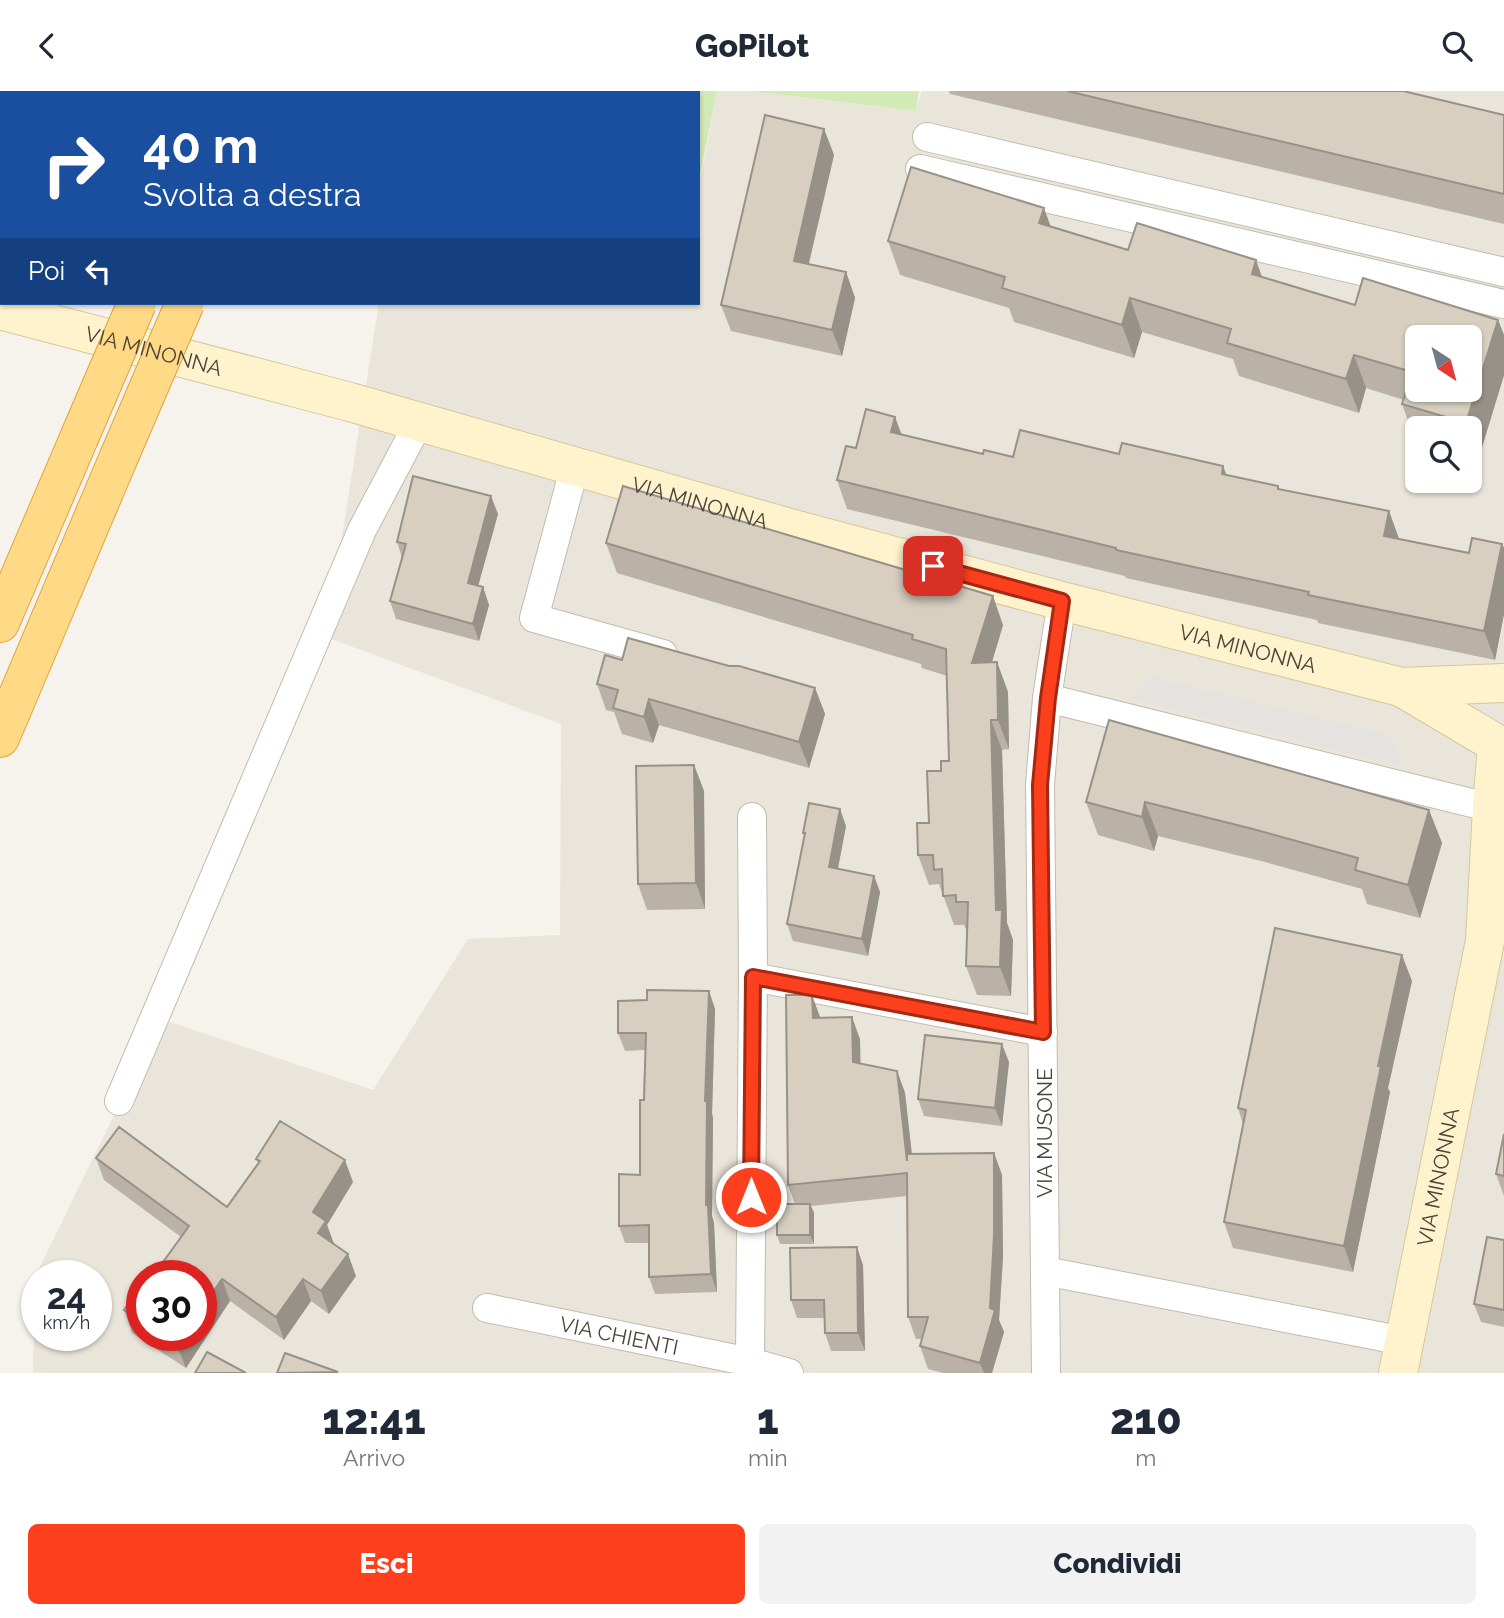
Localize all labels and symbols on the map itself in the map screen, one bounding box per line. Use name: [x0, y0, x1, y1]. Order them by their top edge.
street label: VIA MINONNA: [83, 320, 225, 380]
north arrow: [1405, 325, 1482, 403]
street label: VIA MINONNA: [629, 471, 771, 534]
pin: [903, 536, 963, 596]
street label: VIA MINONNA: [1177, 619, 1319, 678]
street label: VIA MUSONE: [1032, 1068, 1057, 1198]
street label: VIA MINONNA: [1411, 1106, 1464, 1248]
position arrow: [714, 1160, 788, 1234]
speed limit sign: 30: [126, 1260, 217, 1351]
street label: VIA CHIENTI: [558, 1311, 681, 1360]

